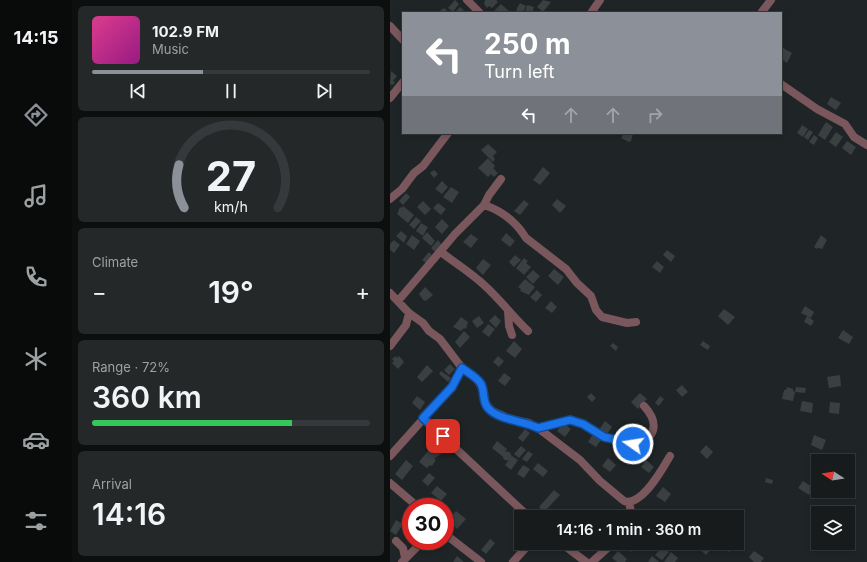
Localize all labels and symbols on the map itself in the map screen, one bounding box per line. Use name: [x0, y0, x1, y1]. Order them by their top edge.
pin: [426, 419, 460, 453]
position arrow: [612, 423, 654, 465]
north arrow: [811, 454, 855, 498]
speed limit sign: 30: [402, 498, 454, 550]

